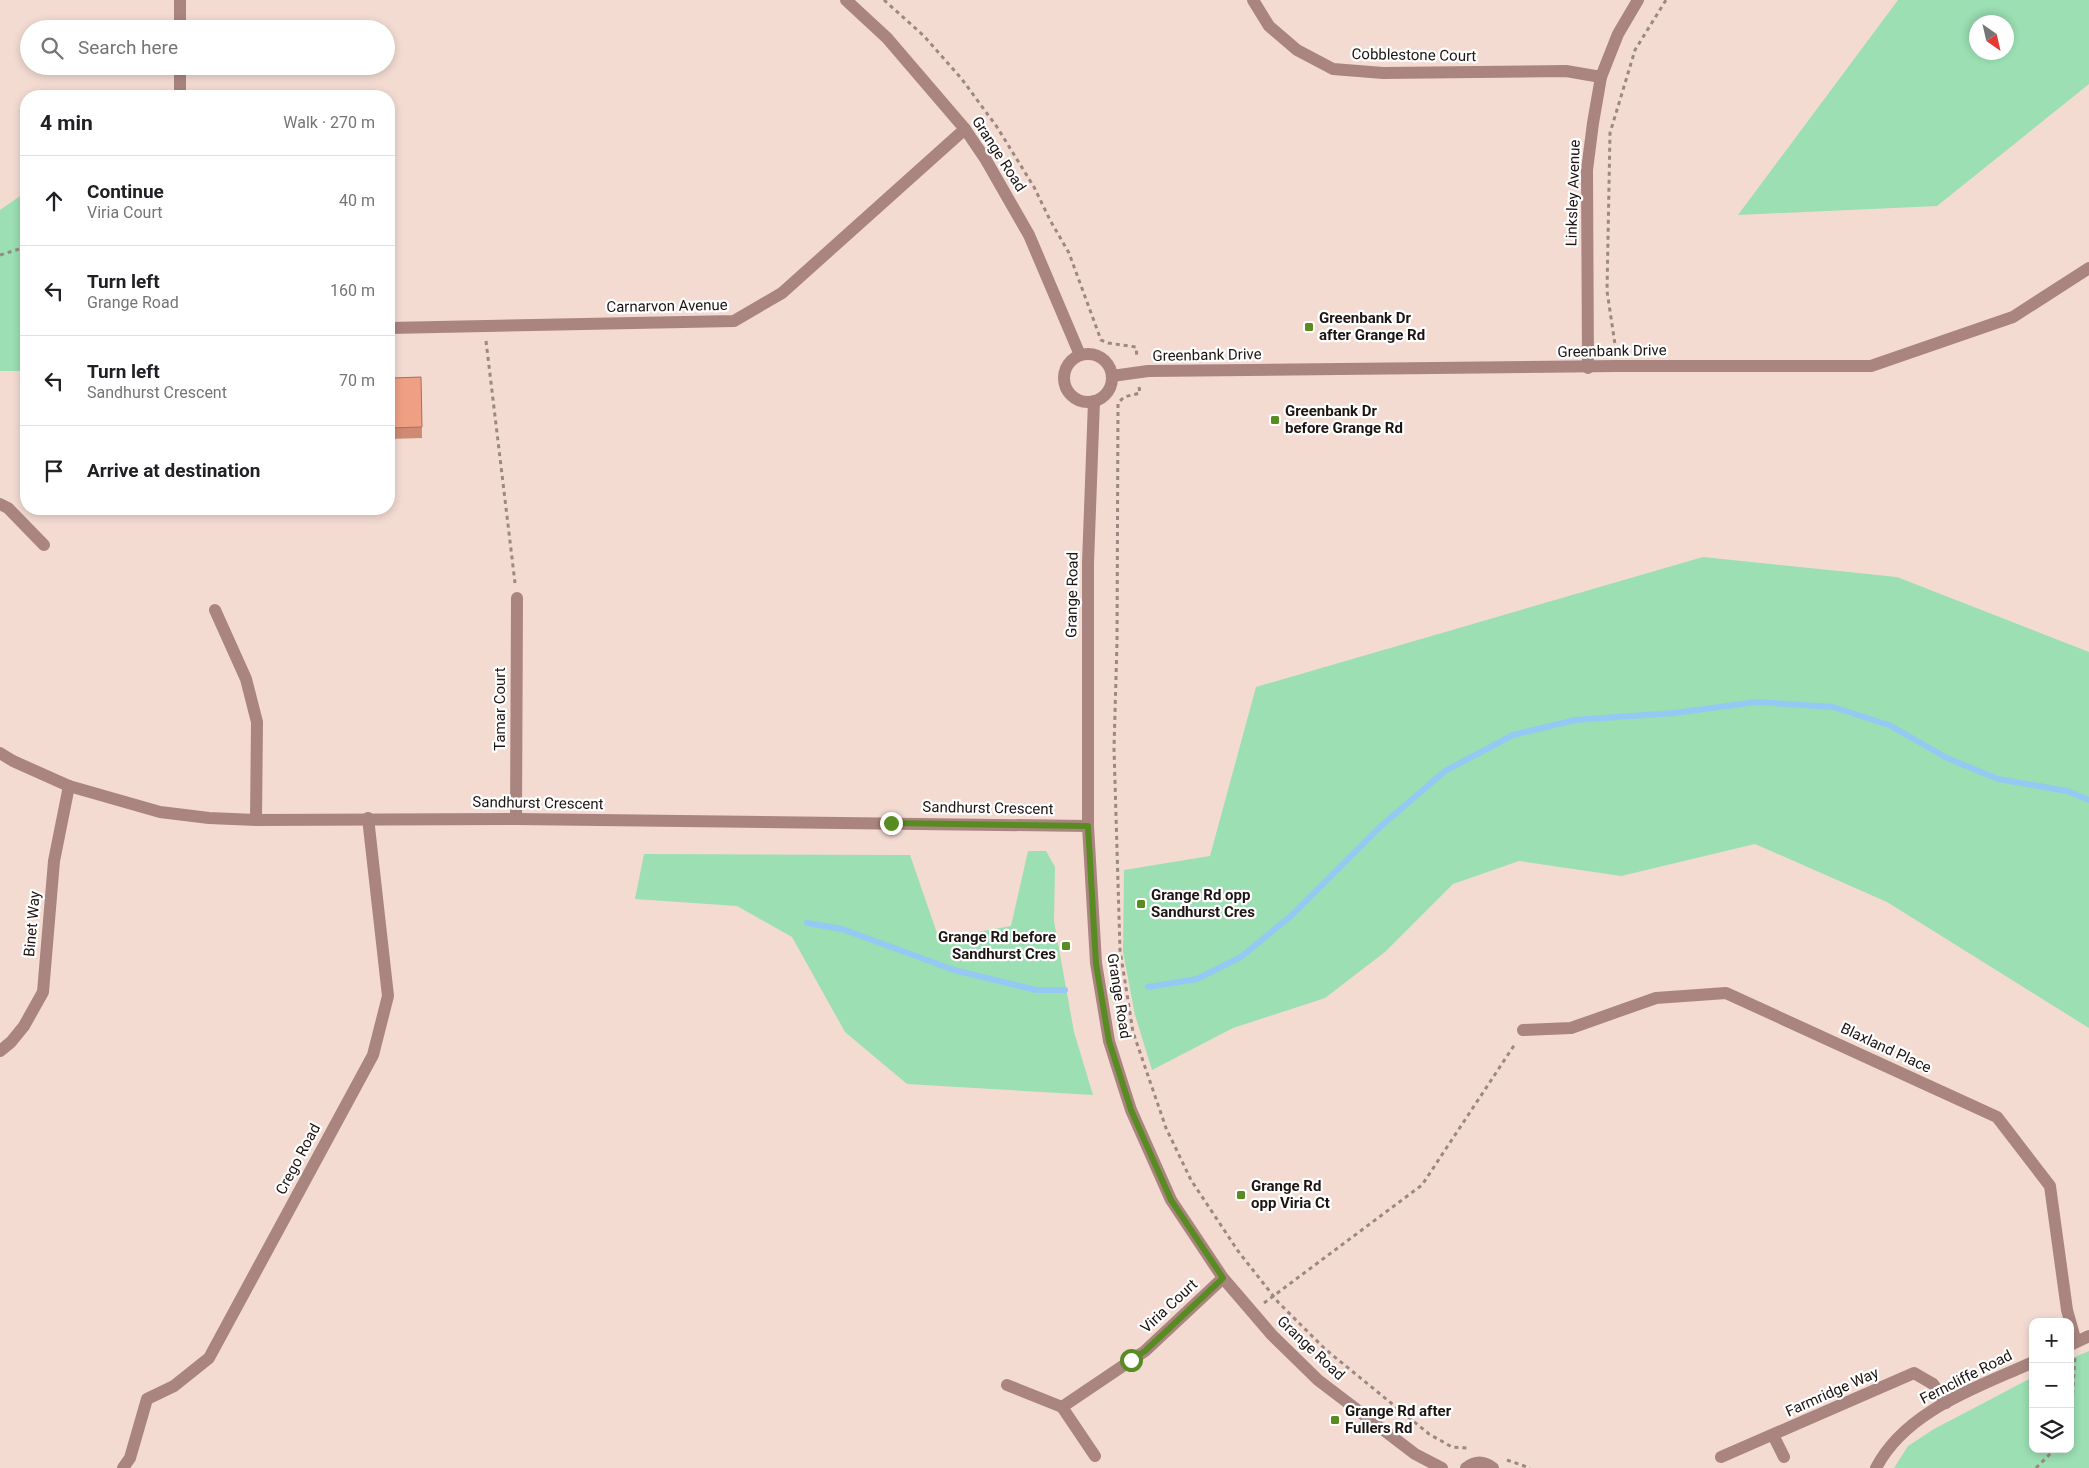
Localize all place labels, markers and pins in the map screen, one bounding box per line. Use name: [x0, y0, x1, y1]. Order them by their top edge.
place label: Greenbank Dr after Grange Rd: [1319, 309, 1425, 344]
marker: Greenbank Dr after Grange Rd: [1303, 321, 1315, 333]
place label: Greenbank Dr before Grange Rd: [1285, 402, 1403, 437]
marker: Greenbank Dr before Grange Rd: [1269, 414, 1281, 426]
place label: Grange Rd opp Sandhurst Cres: [1151, 886, 1255, 921]
marker: Grange Rd opp Sandhurst Cres: [1135, 898, 1147, 910]
place label: Grange Rd before Sandhurst Cres: [938, 928, 1056, 963]
marker: Grange Rd before Sandhurst Cres: [1060, 940, 1072, 952]
place label: Grange Rd opp Viria Ct: [1251, 1177, 1330, 1212]
marker: Grange Rd opp Viria Ct: [1235, 1189, 1247, 1201]
place label: Grange Rd after Fullers Rd: [1345, 1402, 1452, 1437]
marker: Grange Rd after Fullers Rd: [1329, 1414, 1341, 1426]

